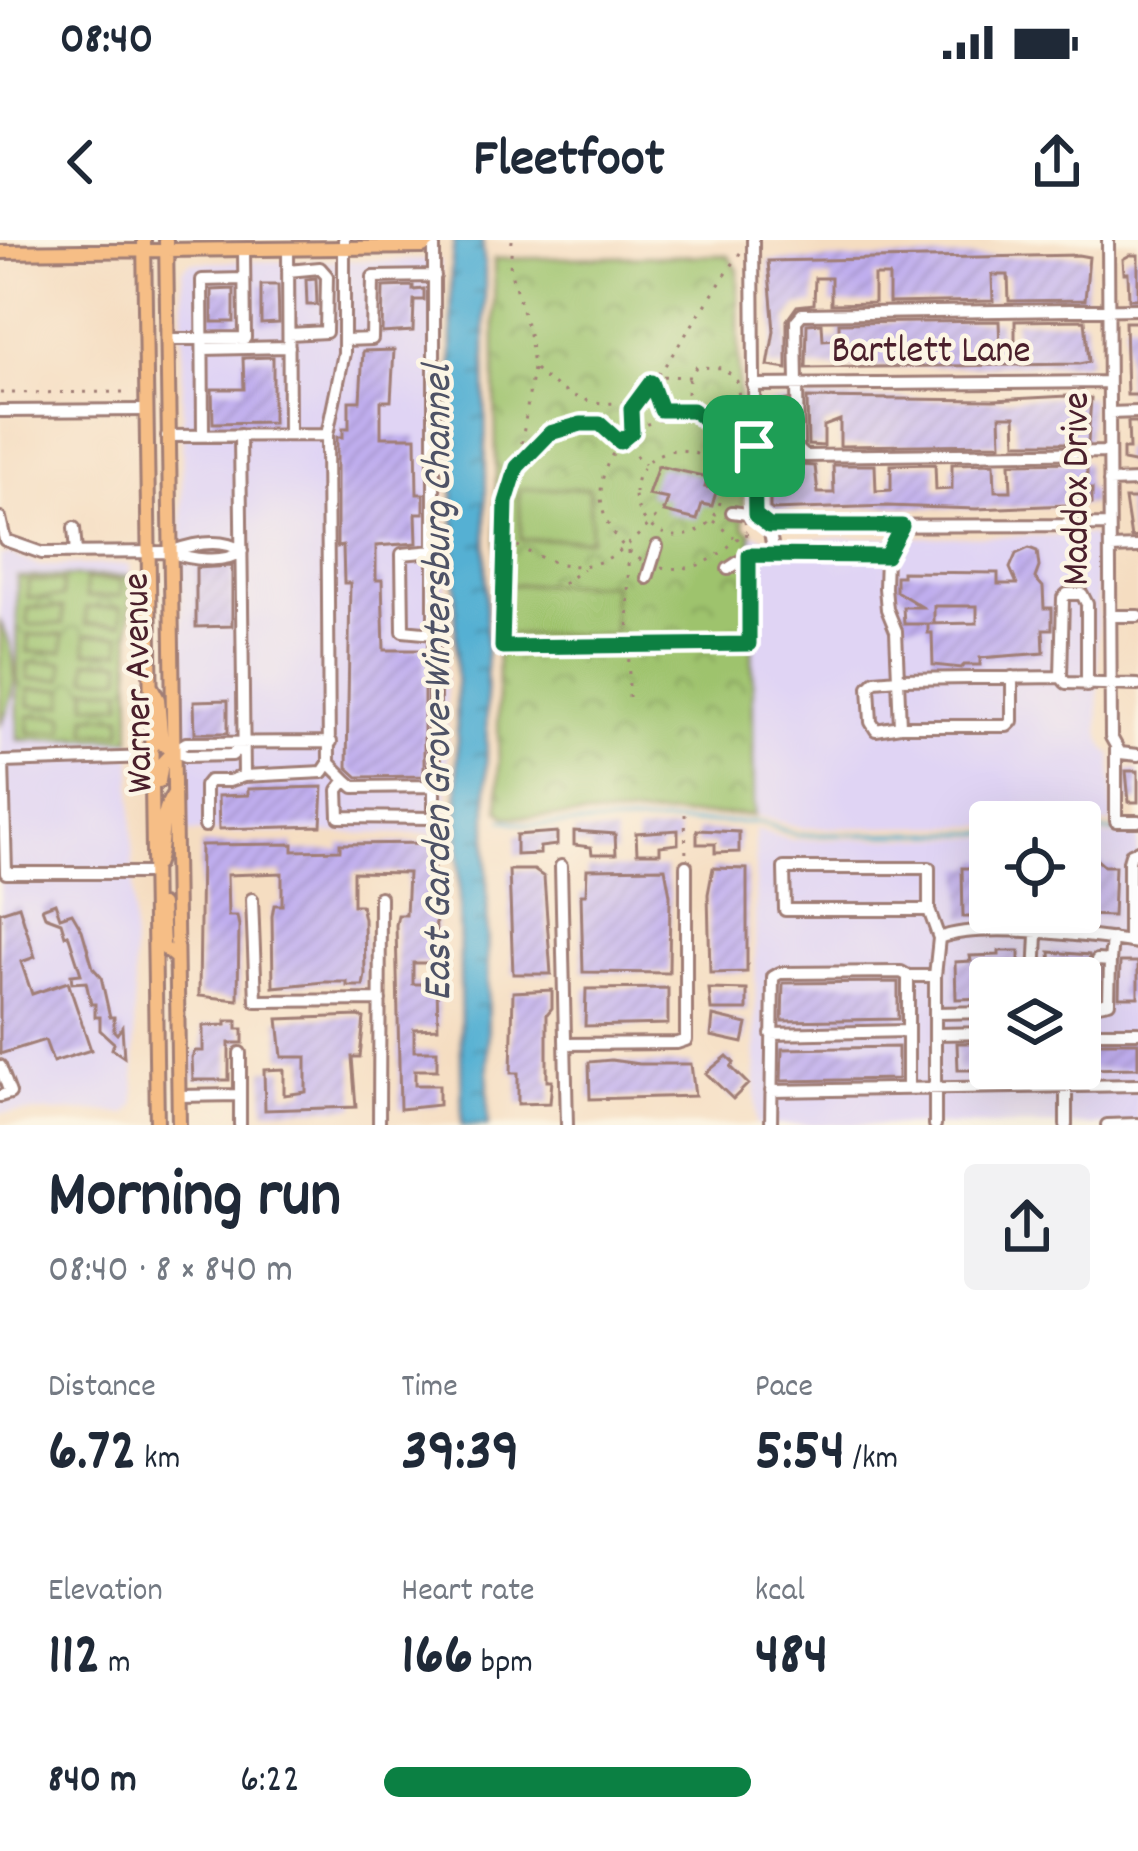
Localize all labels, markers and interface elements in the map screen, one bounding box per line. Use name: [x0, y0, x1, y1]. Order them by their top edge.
text: 08:40: [60, 10, 153, 74]
text: Fleetfoot: [473, 124, 665, 201]
icon: back: [48, 129, 114, 195]
icon: share: [1024, 129, 1090, 195]
street label: Bartlett Lane: [831, 326, 1031, 381]
water label: East Garden Grove-Wintersburg Channel: [411, 362, 471, 1001]
street label: Maddox Drive: [1052, 392, 1107, 586]
pin: [703, 395, 805, 497]
icon: arrive: [721, 413, 787, 479]
street label: Warner Avenue: [112, 572, 170, 794]
map controls: [969, 801, 1101, 1089]
button: locate: [969, 801, 1101, 933]
button: layers: [969, 957, 1101, 1089]
text: Morning run: [48, 1153, 341, 1247]
button: share: [964, 1164, 1090, 1290]
text: 08:40 · 8 × 840 m: [48, 1245, 293, 1300]
text: Distance: [48, 1365, 156, 1412]
text: Time: [401, 1365, 458, 1412]
text: Pace: [755, 1365, 813, 1412]
text: 6.72: [48, 1412, 137, 1498]
text: 39:39: [401, 1412, 520, 1498]
text: 5:54: [755, 1412, 845, 1498]
text: km: [137, 1437, 180, 1484]
text: /km: [845, 1437, 898, 1484]
text: Elevation: [48, 1569, 163, 1616]
text: Heart rate: [401, 1569, 535, 1616]
text: kcal: [755, 1569, 805, 1616]
text: 112: [48, 1616, 101, 1702]
text: 166: [401, 1616, 473, 1702]
text: 484: [755, 1616, 829, 1702]
text: m: [101, 1641, 131, 1688]
text: bpm: [473, 1641, 533, 1688]
text: 840 m: [48, 1755, 137, 1810]
text: 6:22: [240, 1755, 300, 1810]

